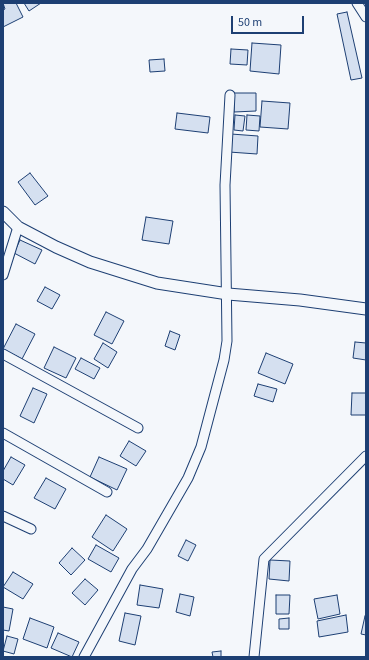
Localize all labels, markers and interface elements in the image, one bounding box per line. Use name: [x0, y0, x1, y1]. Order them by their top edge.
scale bar: [233, 8, 306, 34]
text: 50 m: [238, 14, 262, 31]

